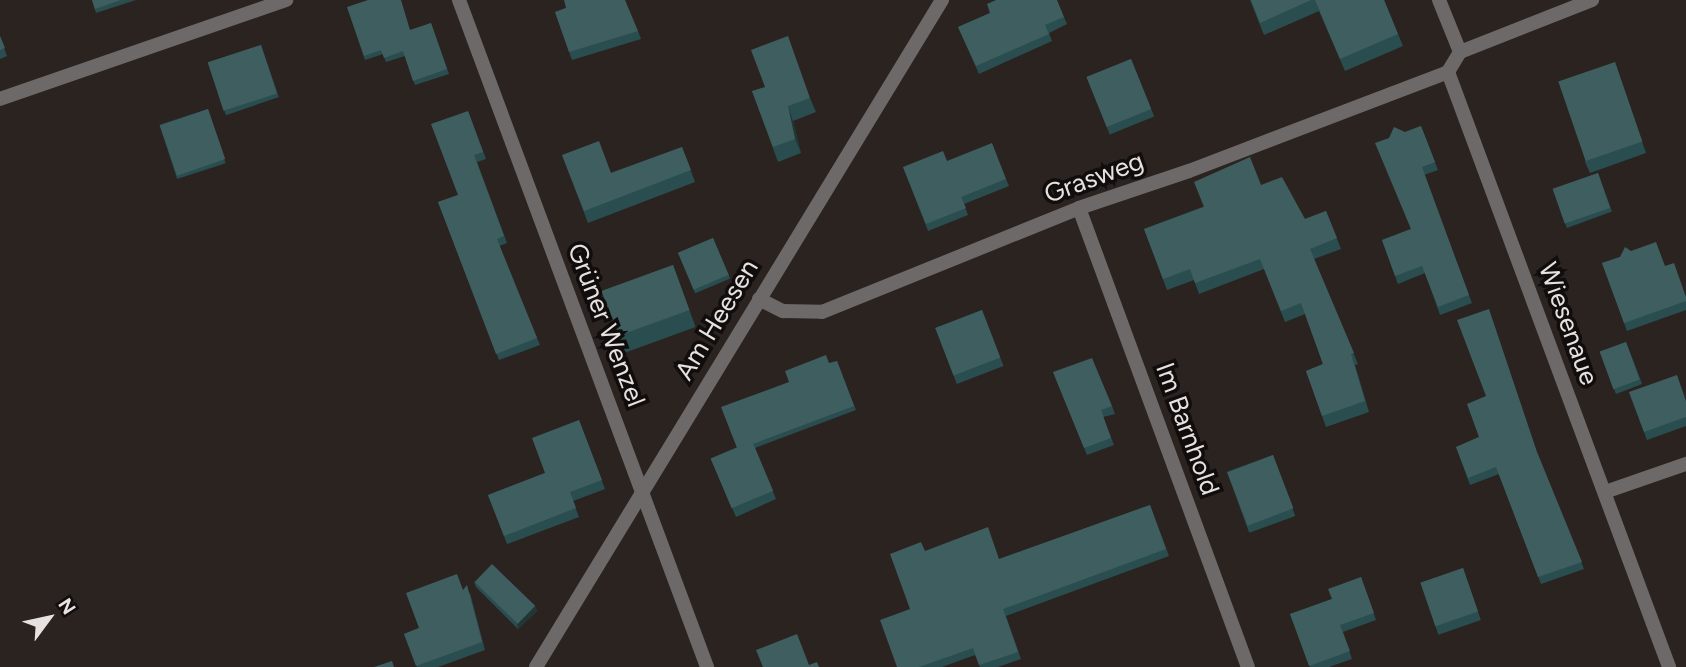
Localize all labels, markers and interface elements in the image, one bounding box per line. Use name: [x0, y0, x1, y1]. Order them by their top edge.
street label: Grasweg: [1040, 146, 1148, 210]
street label: Grüner Wenzel: [561, 239, 651, 411]
street label: Am Heesen: [669, 254, 765, 386]
street label: Wiesenaue: [1531, 259, 1605, 389]
street label: Im Barnhold: [1149, 359, 1225, 499]
north arrow: [14, 583, 84, 653]
text: N: [53, 594, 81, 619]

